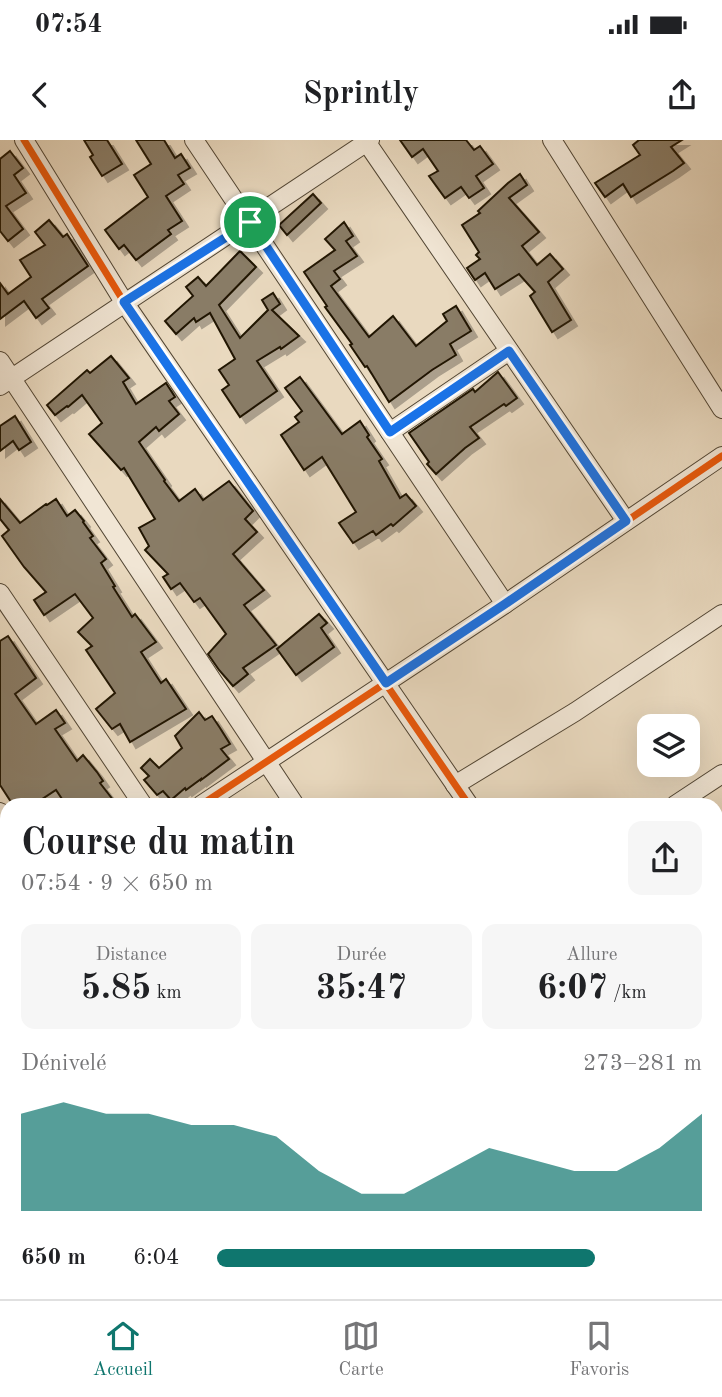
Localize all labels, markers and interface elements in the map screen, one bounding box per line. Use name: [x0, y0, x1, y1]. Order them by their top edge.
text: 07:54: [35, 12, 103, 38]
icon: back: [21, 76, 59, 114]
icon: share: [663, 76, 701, 114]
text: Sprintly: [303, 79, 419, 111]
pin: [220, 192, 280, 252]
icon: arrive: [231, 203, 269, 241]
map controls: [637, 714, 700, 777]
button: layers: [637, 714, 700, 777]
button: share: [628, 821, 702, 895]
text: Course du matin: [21, 825, 295, 863]
text: 07:54 · 9 × 650 m: [21, 872, 213, 895]
text: Distance: [95, 946, 167, 965]
text: Durée: [336, 946, 387, 965]
text: Allure: [566, 946, 618, 965]
text: 5.85: [81, 971, 151, 1006]
text: 35:47: [316, 971, 407, 1006]
text: 6:07: [537, 971, 608, 1006]
text: km: [151, 984, 182, 1003]
text: /km: [608, 984, 647, 1003]
text: Dénivelé: [21, 1052, 107, 1075]
text: 273–281 m: [583, 1052, 702, 1075]
text: 650 m: [21, 1246, 86, 1269]
text: 6:04: [133, 1246, 179, 1269]
tab: Accueil: [93, 1317, 153, 1382]
tab: Carte: [338, 1317, 384, 1382]
tab: Favoris: [569, 1317, 629, 1382]

